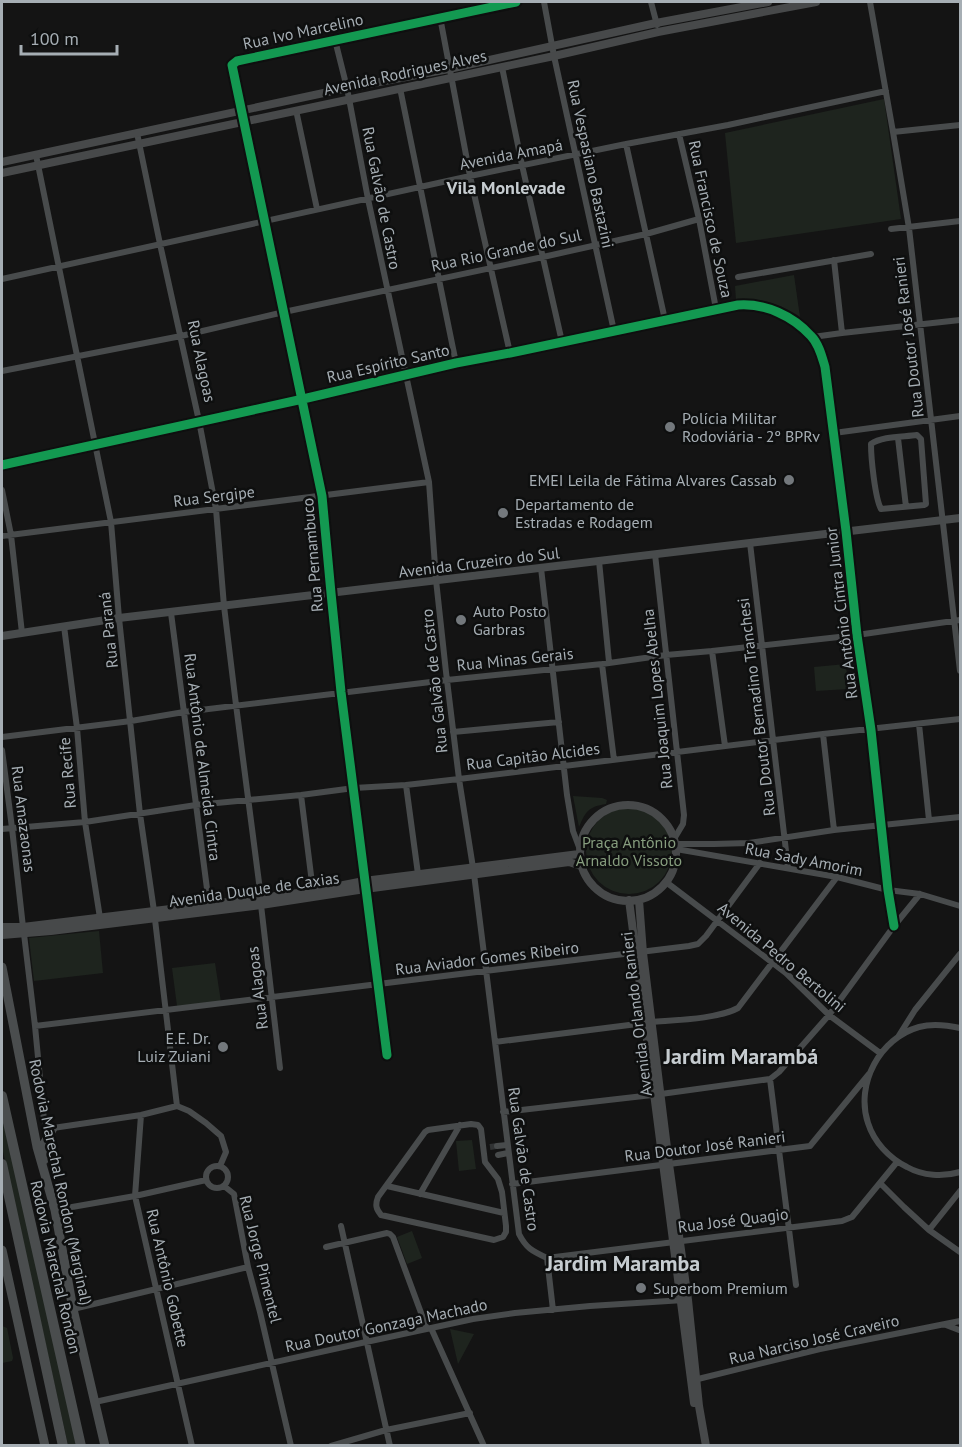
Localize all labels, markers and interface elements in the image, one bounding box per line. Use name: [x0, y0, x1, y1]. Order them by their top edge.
street label: Rua Ivo Marcelino: [241, 8, 365, 54]
scale bar: [21, 18, 117, 56]
text: 100 m: [30, 27, 79, 50]
street label: Avenida Rodrigues Alves: [322, 45, 489, 99]
street label: Rua Vespasiano Bastazini: [563, 78, 619, 250]
street label: Rua Galvão de Castro: [358, 125, 406, 271]
street label: Avenida Amapá: [458, 134, 564, 174]
street label: Rua Francisco de Souza: [685, 139, 737, 299]
district label: Vila Monlevade: [446, 176, 565, 199]
street label: Rua Rio Grande do Sul: [429, 224, 583, 276]
street label: Rua Doutor José Ranieri: [888, 255, 928, 419]
street label: Rua Alagoas: [184, 318, 221, 404]
street label: Rua Espírito Santo: [325, 339, 451, 387]
place label: Polícia Militar Rodoviária - 2º BPRv: [682, 408, 820, 446]
marker: Polícia Militar Rodoviária - 2º BPRv: [663, 420, 677, 434]
place label: EMEI Leila de Fátima Alvares Cassab: [529, 470, 777, 490]
marker: EMEI Leila de Fátima Alvares Cassab: [782, 473, 796, 487]
street label: Rua Sergipe: [172, 481, 256, 511]
place label: Departamento de Estradas e Rodagem: [515, 494, 653, 532]
street label: Rua Pernambuco: [297, 497, 327, 613]
marker: Departamento de Estradas e Rodagem: [496, 506, 510, 520]
street label: Rua Antônio Cintra Junior: [820, 525, 861, 700]
street label: Avenida Cruzeiro do Sul: [397, 542, 561, 582]
street label: Rua Paraná: [94, 591, 122, 669]
street label: Rua Doutor Bernadino Tranchesi: [733, 597, 779, 817]
place label: Auto Posto Garbras: [473, 601, 547, 639]
street label: Rua Galvão de Castro: [416, 608, 452, 754]
street label: Rua Joaquim Lopes Abelha: [638, 608, 676, 790]
marker: Auto Posto Garbras: [454, 613, 468, 627]
street label: Rua Minas Gerais: [456, 643, 575, 675]
street label: Rua Antônio de Almeida Cintra: [180, 652, 226, 862]
street label: Rua Recife: [54, 737, 80, 809]
street label: Rua Capitão Alcides: [465, 738, 601, 774]
street label: Rua Amazaonas: [8, 765, 40, 874]
park label: Praça Antônio Arnaldo Vissoto: [576, 832, 682, 870]
street label: Rua Sady Amorim: [743, 838, 865, 880]
street label: Avenida Duque de Caxias: [167, 867, 341, 911]
street label: Avenida Pedro Bertolini: [714, 898, 850, 1016]
street label: Avenida Orlando Ranieri: [616, 931, 656, 1097]
street label: Rua Aviador Gomes Ribeiro: [394, 937, 580, 979]
street label: Rua Alagoas: [242, 945, 272, 1031]
place label: E.E. Dr. Luiz Zuiani: [137, 1028, 211, 1066]
marker: E.E. Dr. Luiz Zuiani: [216, 1040, 230, 1054]
district label: Jardim Marambá: [663, 1042, 818, 1070]
street label: Rodovia Marechal Rondon (Marginal): [26, 1057, 96, 1307]
street label: Rua Galvão de Castro: [504, 1086, 544, 1232]
street label: Rua Doutor José Ranieri: [623, 1126, 787, 1166]
street label: Rodovia Marechal Rondon: [27, 1178, 85, 1356]
street label: Rua Jorge Pimentel: [235, 1193, 287, 1325]
street label: Rua José Quagio: [676, 1203, 790, 1237]
street label: Rua Antônio Gobette: [142, 1207, 194, 1349]
district label: Jardim Maramba: [545, 1249, 700, 1277]
place label: Superbom Premium: [653, 1278, 788, 1298]
marker: Superbom Premium: [634, 1281, 648, 1295]
street label: Rua Doutor Gonzaga Machado: [283, 1294, 489, 1356]
street label: Rua Narciso José Craveiro: [727, 1310, 901, 1368]

